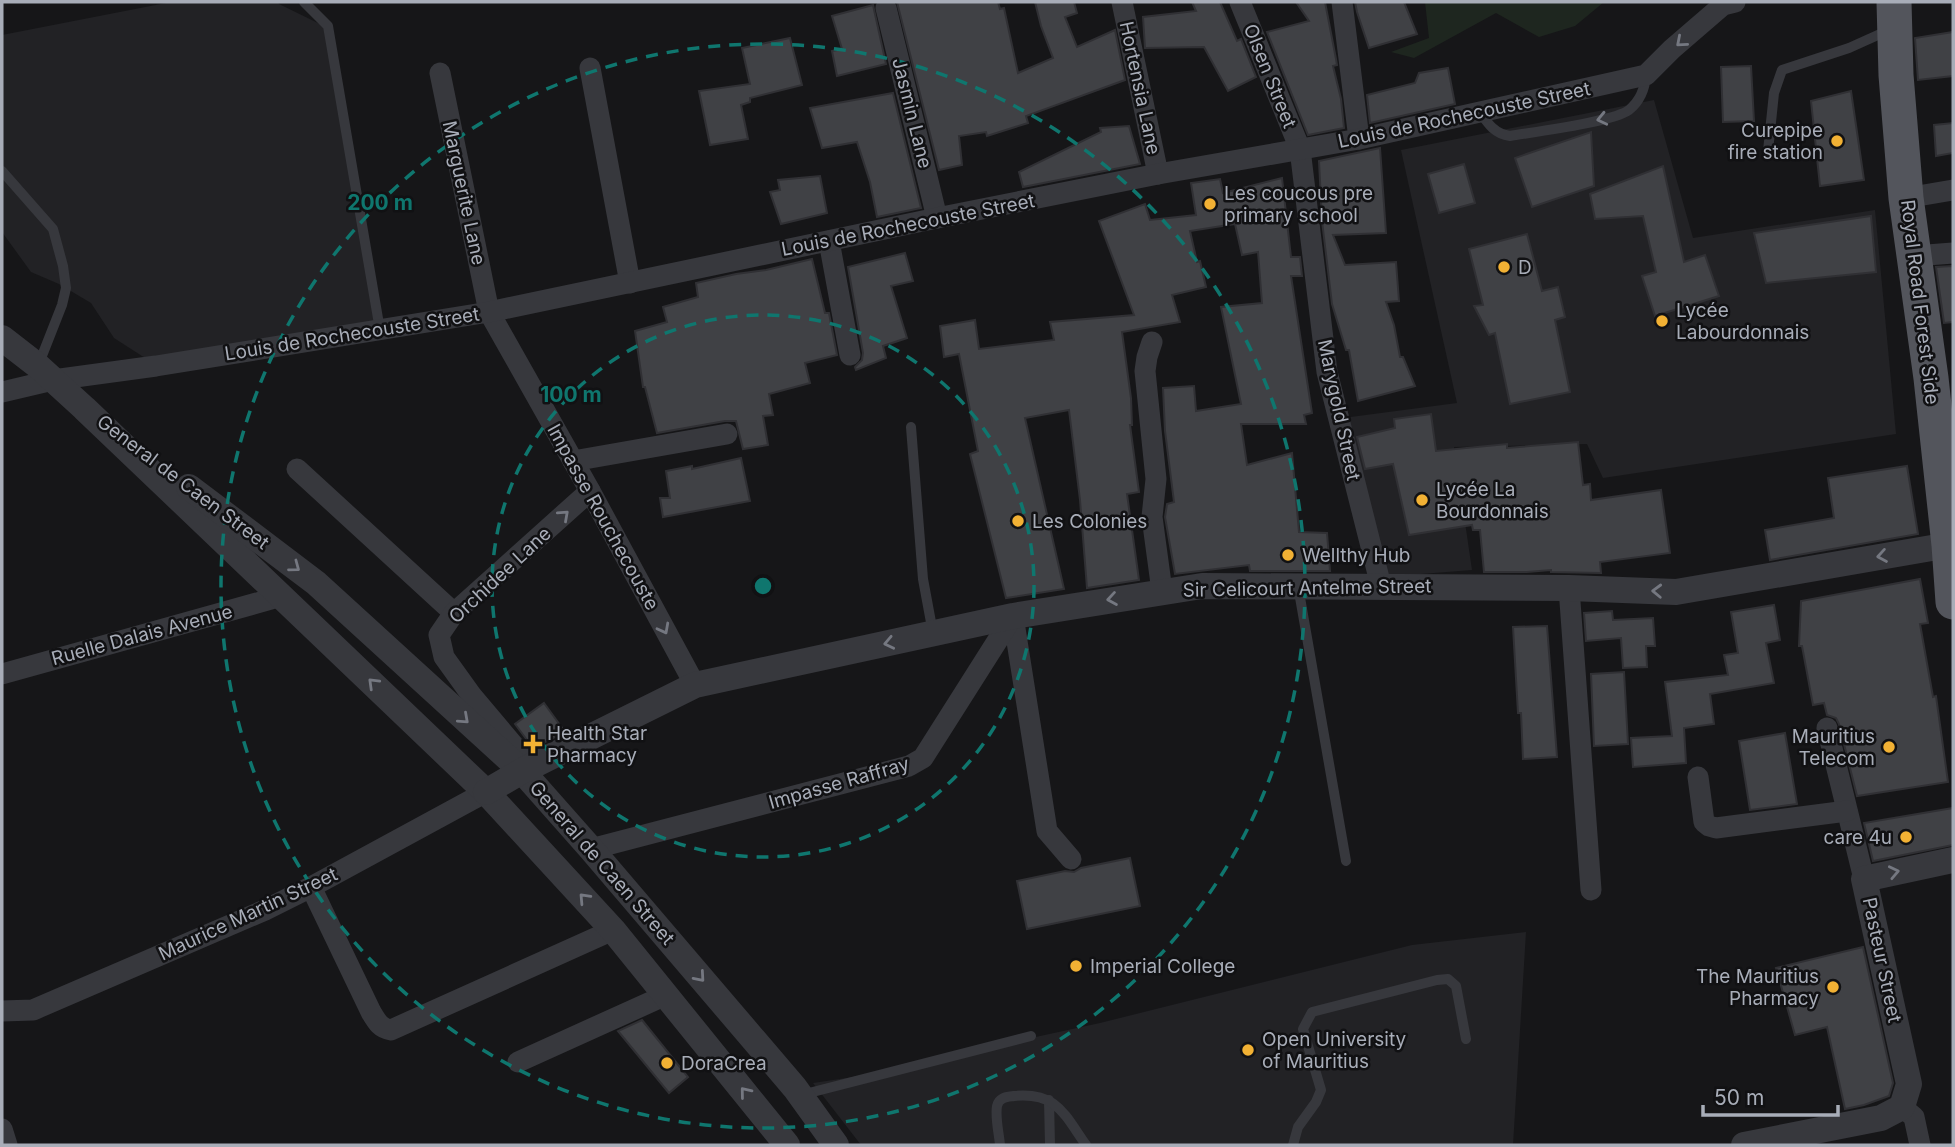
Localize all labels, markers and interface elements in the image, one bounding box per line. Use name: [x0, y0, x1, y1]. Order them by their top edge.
street label: Hortensia Lane: [1115, 19, 1165, 157]
street label: Olsen Street: [1239, 21, 1301, 131]
one-way arrow: [1676, 34, 1689, 46]
street label: Jasmin Lane: [887, 55, 937, 171]
street label: Louis de Rochecouste Street: [1336, 77, 1592, 153]
one-way arrow: [1596, 111, 1608, 125]
street label: Marguerite Lane: [437, 119, 491, 267]
place label: Curepipe fire station: [1728, 119, 1823, 164]
marker: Curepipe fire station: [1829, 133, 1845, 149]
place label: Les coucous pre primary school: [1224, 182, 1373, 227]
street label: Louis de Rochecouste Street: [779, 189, 1037, 261]
text: 200 m: [347, 190, 413, 215]
marker: Les coucous pre primary school: [1202, 196, 1218, 212]
street label: Royal Road Forest Side: [1896, 198, 1944, 406]
place label: D: [1518, 256, 1532, 279]
marker: D: [1496, 259, 1512, 275]
place label: Lycée Labourdonnais: [1676, 299, 1809, 344]
street label: Louis de Rochecouste Street: [223, 303, 481, 365]
marker: Lycée Labourdonnais: [1654, 313, 1670, 329]
street label: Marygold Street: [1313, 337, 1365, 483]
text: 100 m: [540, 382, 602, 407]
street label: General de Caen Street: [93, 410, 273, 554]
street label: Impasse Rouchecouste: [542, 420, 664, 614]
place label: Lycée La Bourdonnais: [1436, 478, 1549, 523]
marker: Lycée La Bourdonnais: [1414, 492, 1430, 508]
one-way arrow: [556, 510, 569, 523]
place label: Les Colonies: [1032, 510, 1147, 533]
marker: Les Colonies: [1010, 513, 1026, 529]
street label: Orchidee Lane: [444, 522, 556, 628]
place label: Wellthy Hub: [1302, 544, 1411, 567]
marker: Wellthy Hub: [1280, 547, 1296, 563]
one-way arrow: [1876, 548, 1888, 563]
one-way arrow: [287, 559, 299, 572]
centre of rings: [751, 574, 775, 598]
street label: Sir Celicourt Antelme Street: [1182, 574, 1432, 602]
one-way arrow: [1652, 583, 1662, 599]
one-way arrow: [1106, 591, 1118, 606]
street label: Ruelle Dalais Avenue: [49, 600, 235, 670]
one-way arrow: [656, 622, 669, 635]
one-way arrow: [883, 634, 895, 649]
one-way arrow: [368, 679, 381, 692]
one-way arrow: [456, 710, 469, 723]
place label: Health Star Pharmacy: [547, 722, 647, 767]
place label: Mauritius Telecom: [1792, 725, 1875, 770]
marker: Health Star Pharmacy: [525, 736, 541, 752]
marker: Mauritius Telecom: [1881, 739, 1897, 755]
street label: Impasse Raffray: [766, 752, 912, 814]
street label: General de Caen Street: [525, 777, 679, 949]
place label: care 4u: [1824, 826, 1892, 849]
marker: care 4u: [1898, 829, 1914, 845]
street label: Maurice Martin Street: [155, 862, 341, 966]
one-way arrow: [1888, 865, 1900, 880]
one-way arrow: [579, 893, 592, 906]
street label: Pasteur Street: [1858, 895, 1906, 1025]
place label: Imperial College: [1090, 955, 1235, 978]
marker: Imperial College: [1068, 958, 1084, 974]
place label: The Mauritius Pharmacy: [1696, 965, 1819, 1010]
one-way arrow: [692, 968, 704, 981]
marker: The Mauritius Pharmacy: [1825, 979, 1841, 995]
place label: Open University of Mauritius: [1262, 1028, 1407, 1073]
marker: Open University of Mauritius: [1240, 1042, 1256, 1058]
place label: DoraCrea: [681, 1052, 767, 1075]
marker: DoraCrea: [659, 1055, 675, 1071]
scale bar: [1703, 1074, 1838, 1118]
text: 50 m: [1714, 1085, 1764, 1110]
one-way arrow: [741, 1087, 753, 1100]

